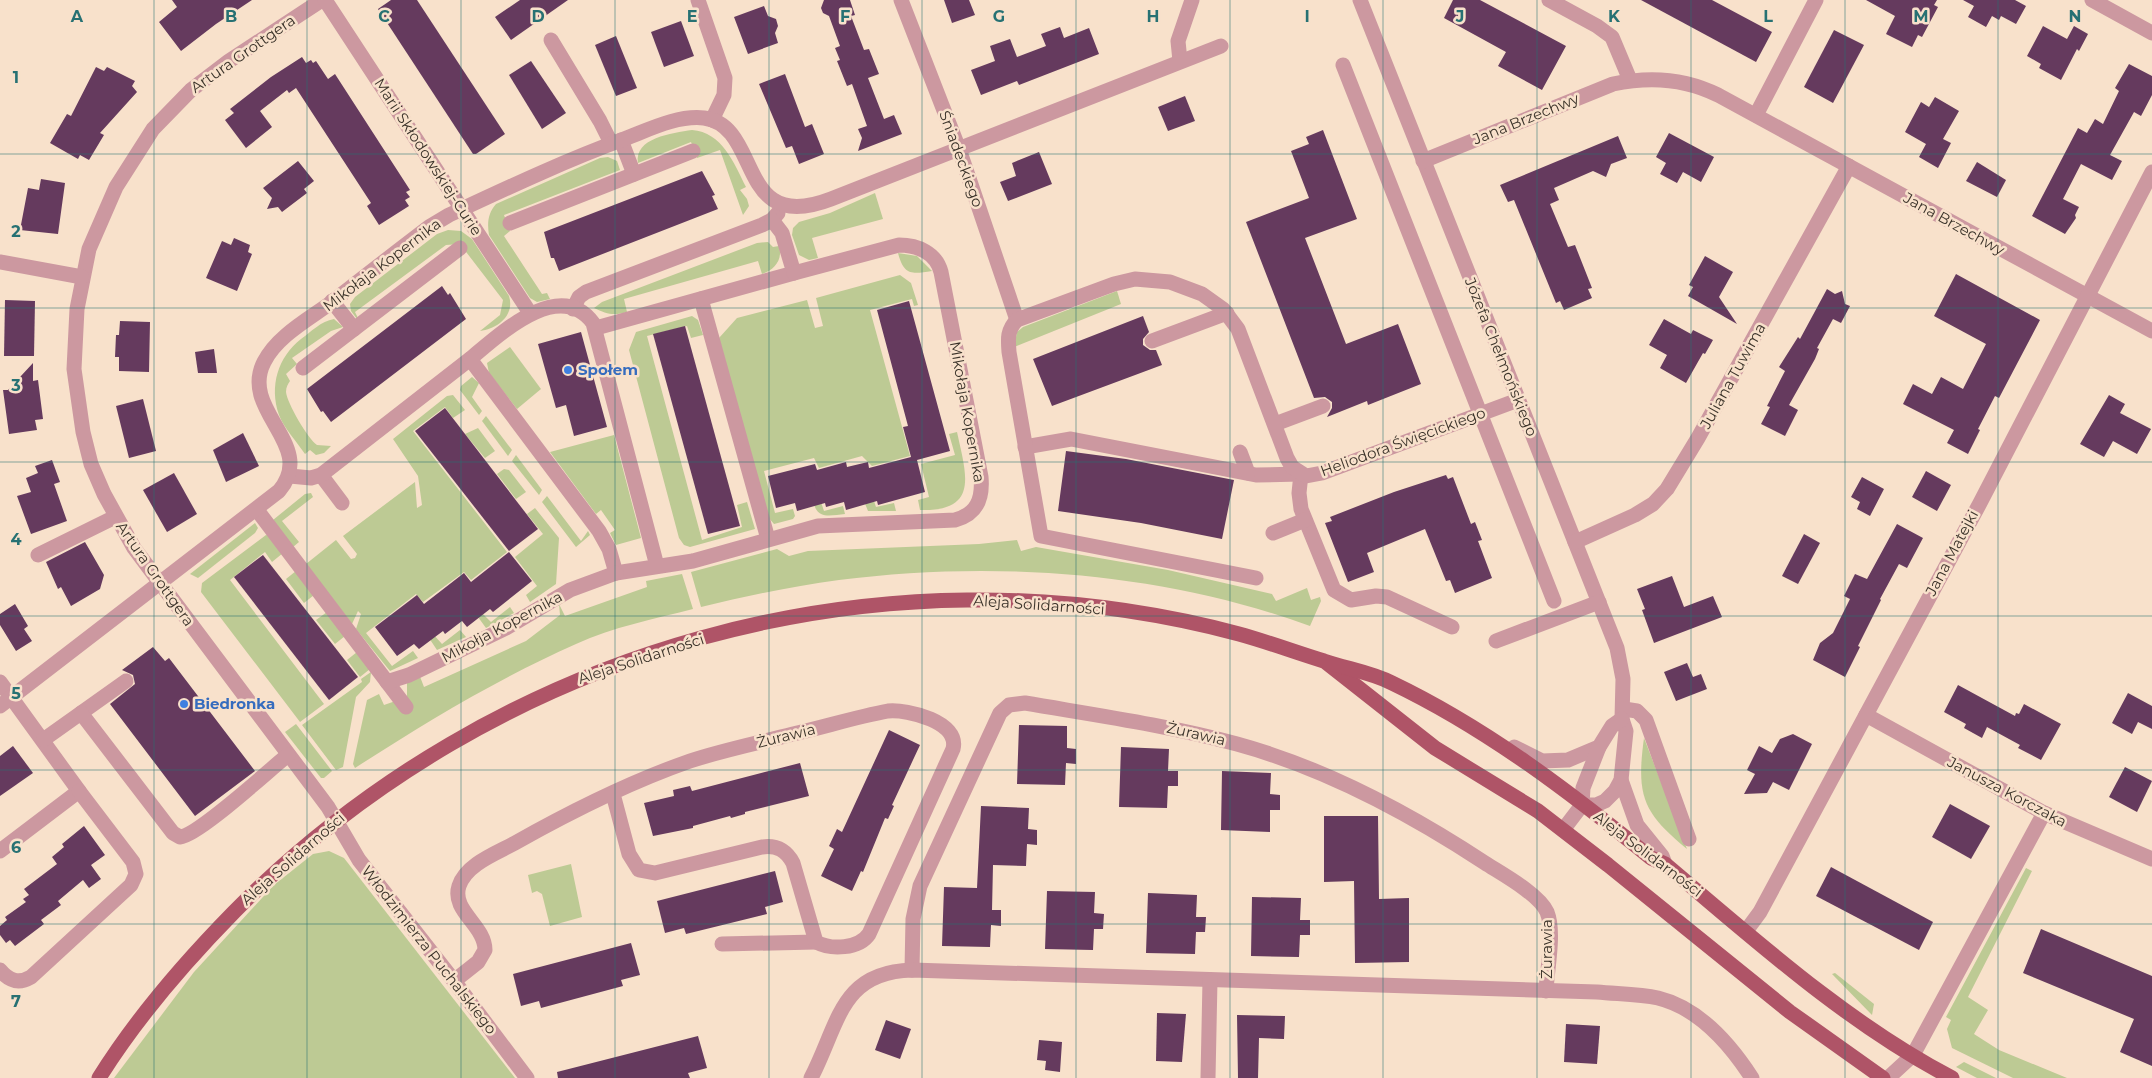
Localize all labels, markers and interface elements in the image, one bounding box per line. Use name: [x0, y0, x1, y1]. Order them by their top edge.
text: A: [70, 7, 84, 26]
text: B: [225, 7, 237, 26]
text: C: [378, 7, 390, 26]
text: D: [531, 7, 545, 26]
text: E: [687, 7, 697, 26]
text: F: [840, 7, 850, 26]
text: G: [993, 7, 1005, 26]
text: H: [1147, 7, 1159, 26]
text: I: [1304, 7, 1310, 26]
text: J: [1455, 7, 1464, 26]
text: K: [1608, 7, 1621, 26]
text: L: [1763, 7, 1773, 26]
text: M: [1913, 7, 1929, 26]
text: N: [2069, 7, 2081, 26]
street label: Artura Grottgera: [187, 10, 299, 97]
text: 1: [13, 68, 19, 87]
street label: Marii Skłodowskiej-Curie: [370, 74, 486, 239]
street label: Jana Brzechwy: [1469, 88, 1582, 149]
street label: Śniadeckiego: [935, 108, 988, 210]
street label: Jana Brzechwy: [1899, 187, 2009, 260]
street label: Mikołaja Kopernika: [319, 214, 445, 315]
text: 2: [11, 222, 21, 241]
street label: Józefa Chełmońskiego: [1461, 274, 1542, 439]
street label: Juliana Tuwima: [1695, 320, 1769, 433]
street label: Mikołaja Kopernika: [946, 340, 989, 484]
place label: Społem: [578, 360, 638, 379]
marker: Społem: [562, 364, 574, 376]
text: 3: [10, 376, 21, 395]
street label: Heliodora Święcickiego: [1318, 403, 1488, 480]
street label: Jana Matejki: [1921, 507, 1982, 600]
street label: Artura Grottgera: [112, 518, 199, 630]
text: 4: [10, 530, 22, 549]
street label: Mikołja Kopernika: [438, 587, 565, 666]
street label: Aleja Solidarności: [973, 590, 1105, 619]
street label: Aleja Solidarności: [575, 629, 706, 688]
text: 5: [11, 684, 21, 703]
place label: Biedronka: [194, 694, 275, 713]
marker: Biedronka: [178, 698, 190, 710]
street label: Żurawia: [1165, 718, 1227, 750]
street label: Żurawia: [755, 719, 817, 752]
street label: Janusza Korczaka: [1943, 752, 2070, 831]
street label: Aleja Solidarności: [1590, 806, 1707, 901]
street label: Aleja Solidarności: [237, 808, 349, 909]
text: 6: [11, 838, 21, 857]
street label: Włodzimierza Puchalskiego: [358, 862, 501, 1038]
street label: Żurawia: [1537, 919, 1556, 979]
text: 7: [11, 992, 21, 1011]

